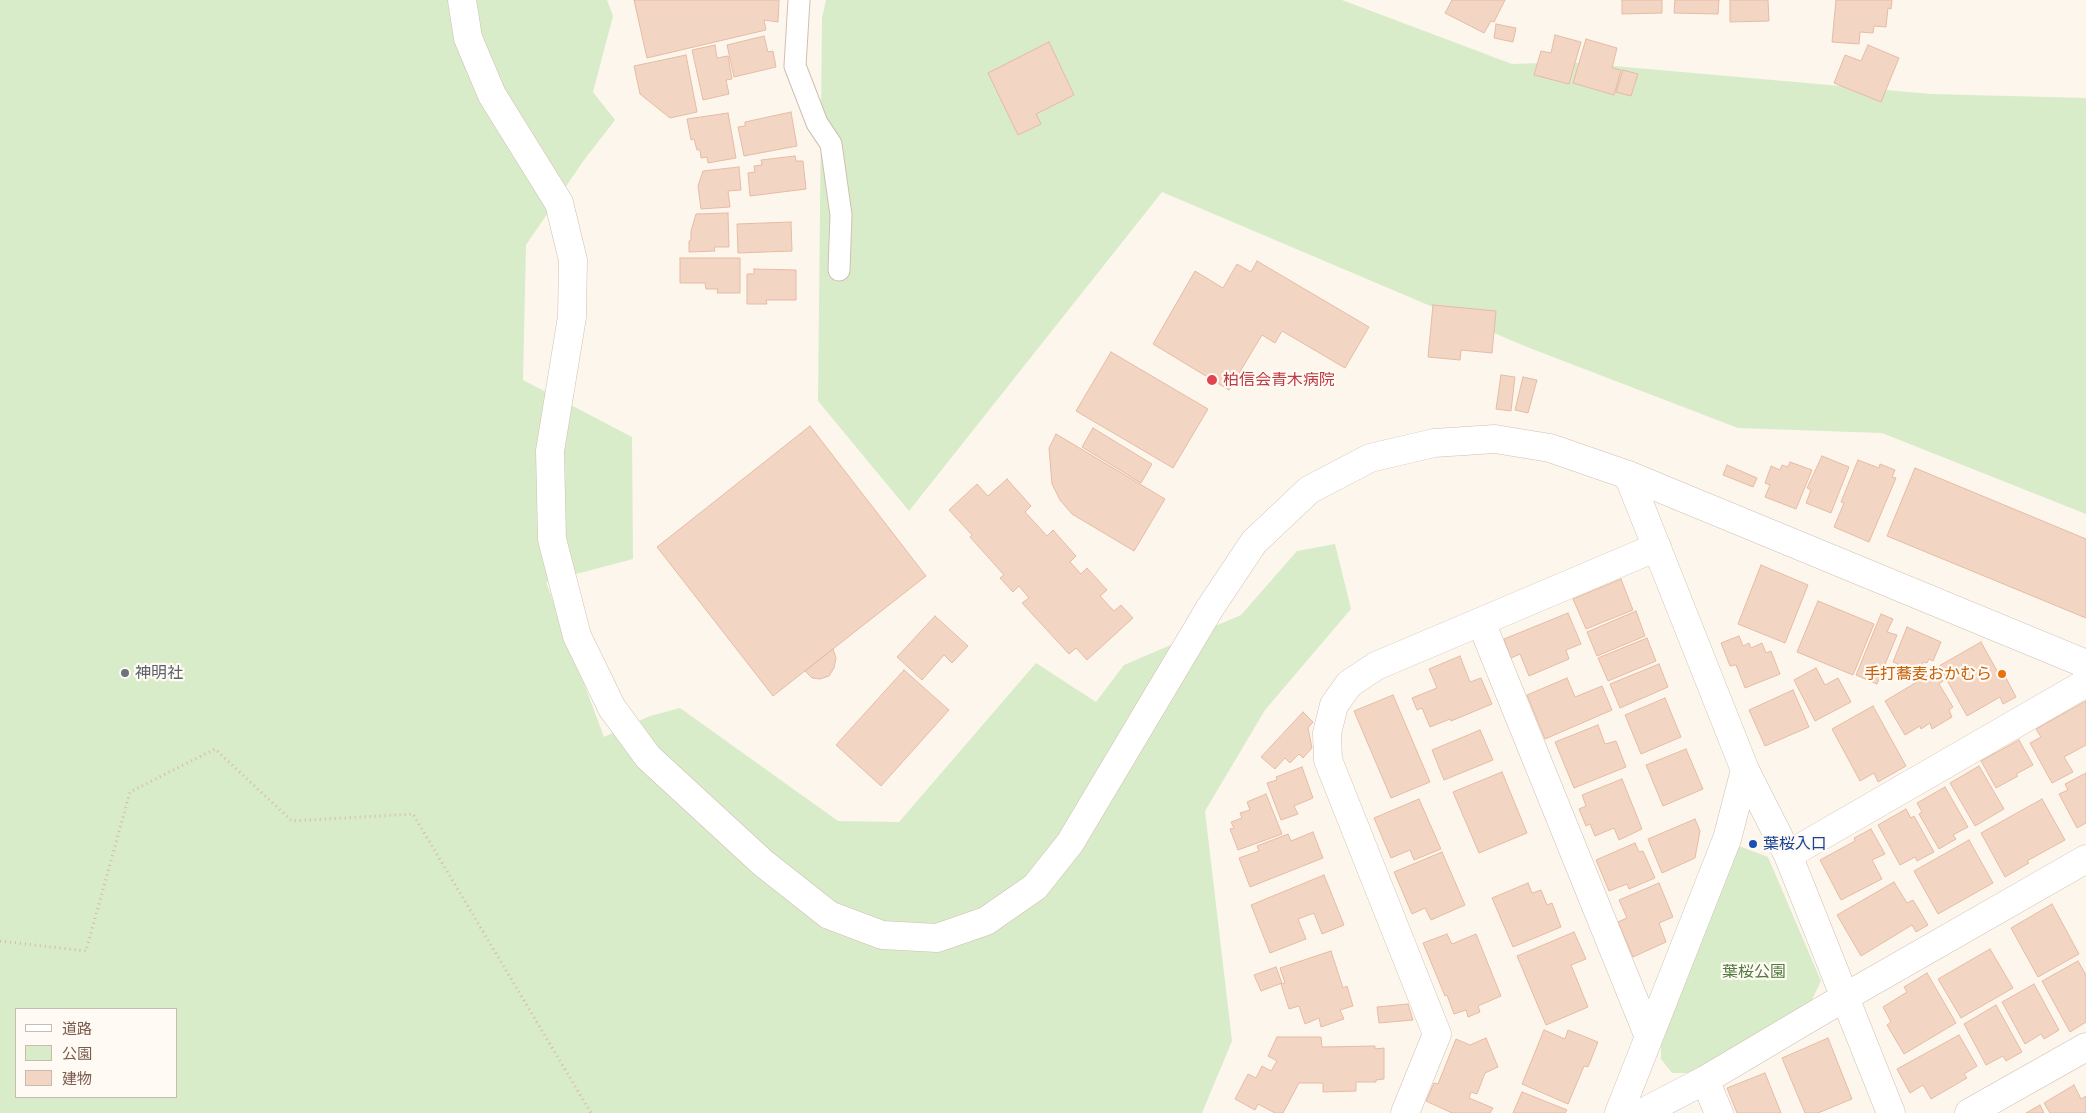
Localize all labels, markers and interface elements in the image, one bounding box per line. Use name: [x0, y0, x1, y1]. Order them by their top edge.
place label: 柏信会青木病院: [1223, 370, 1335, 390]
marker: 柏信会青木病院: [1205, 373, 1219, 387]
place label: 神明社: [135, 663, 183, 683]
place label: 手打蕎麦おかむら: [1864, 664, 1992, 684]
marker: 神明社: [119, 667, 131, 679]
marker: 手打蕎麦おかむら: [1996, 668, 2008, 680]
place label: 葉桜入口: [1763, 834, 1827, 854]
marker: 葉桜入口: [1747, 838, 1759, 850]
park label: 葉桜公園: [1722, 962, 1786, 982]
legend: [15, 1008, 178, 1098]
text: 道路: [62, 1019, 92, 1037]
text: 公園: [62, 1044, 92, 1062]
text: 建物: [62, 1069, 92, 1087]

